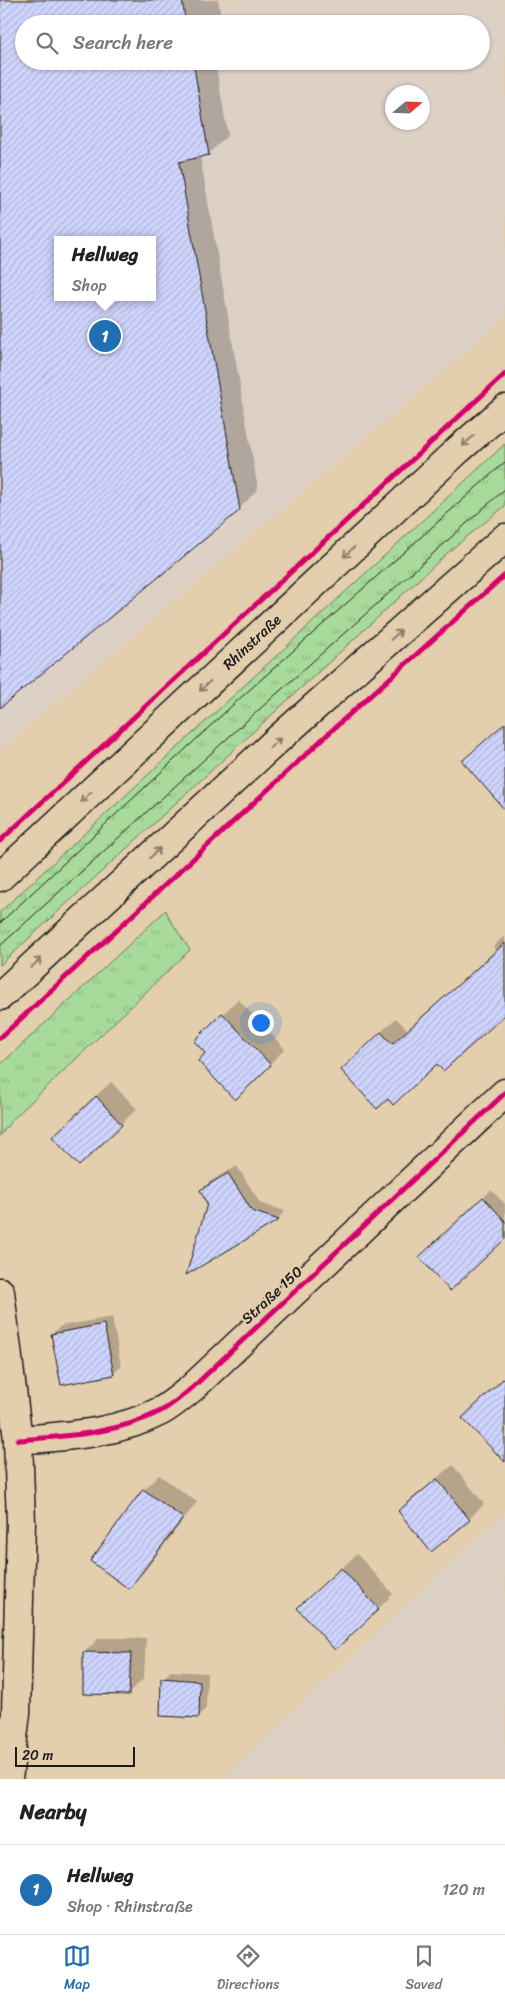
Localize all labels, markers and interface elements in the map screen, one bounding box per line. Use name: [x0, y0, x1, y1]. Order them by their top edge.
search box: [15, 15, 490, 70]
text: Search here: [73, 26, 173, 59]
icon: search: [33, 29, 61, 57]
north arrow: [385, 85, 430, 130]
popup: [54, 236, 156, 301]
text: Hellweg: [72, 238, 138, 271]
text: Shop: [72, 271, 107, 300]
pin: 1: [89, 317, 121, 355]
one-way arrow: [462, 435, 475, 447]
one-way arrow: [343, 546, 356, 558]
street label: Rhinstraße: [216, 608, 288, 676]
one-way arrow: [390, 629, 403, 641]
one-way arrow: [198, 680, 211, 692]
one-way arrow: [268, 737, 281, 749]
one-way arrow: [80, 791, 92, 803]
one-way arrow: [149, 847, 162, 859]
one-way arrow: [29, 957, 42, 969]
your location: [248, 1010, 274, 1036]
street label: Straße 150: [235, 1259, 309, 1331]
text: 20 m: [22, 1743, 53, 1768]
scale bar: [15, 1744, 135, 1767]
text: Nearby: [20, 1793, 86, 1831]
text: Hellweg: [67, 1859, 134, 1892]
text: 1: [33, 1875, 39, 1904]
text: 120 m: [442, 1875, 485, 1904]
text: Shop · Rhinstraße: [67, 1892, 193, 1921]
tab: Map: [63, 1942, 91, 1997]
tab: Directions: [217, 1942, 279, 1997]
tab: Saved: [405, 1942, 442, 1997]

